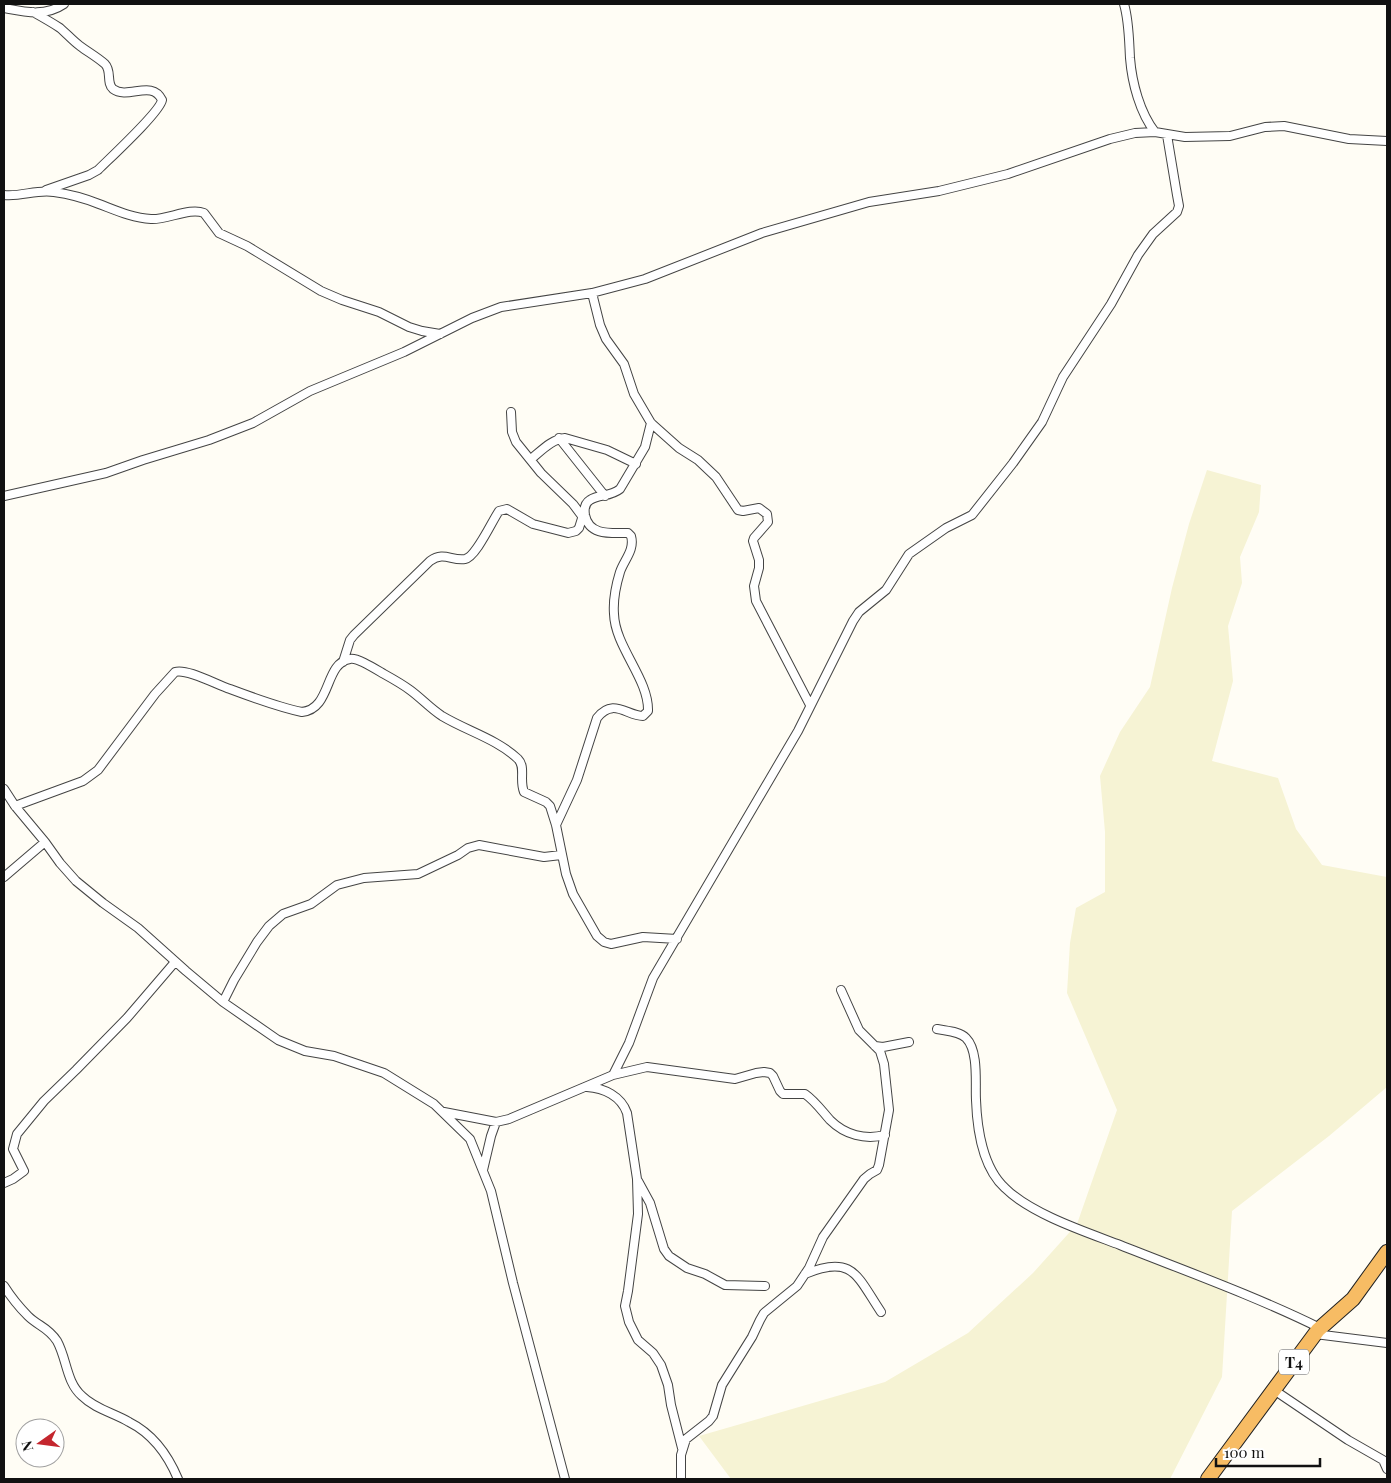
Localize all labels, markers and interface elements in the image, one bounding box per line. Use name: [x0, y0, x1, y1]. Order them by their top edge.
road number: T4: [1279, 1350, 1309, 1374]
north arrow: [15, 1418, 65, 1468]
scale bar: [1216, 1436, 1320, 1468]
text: N: [16, 1439, 37, 1453]
text: 100 m: [1224, 1442, 1265, 1462]

